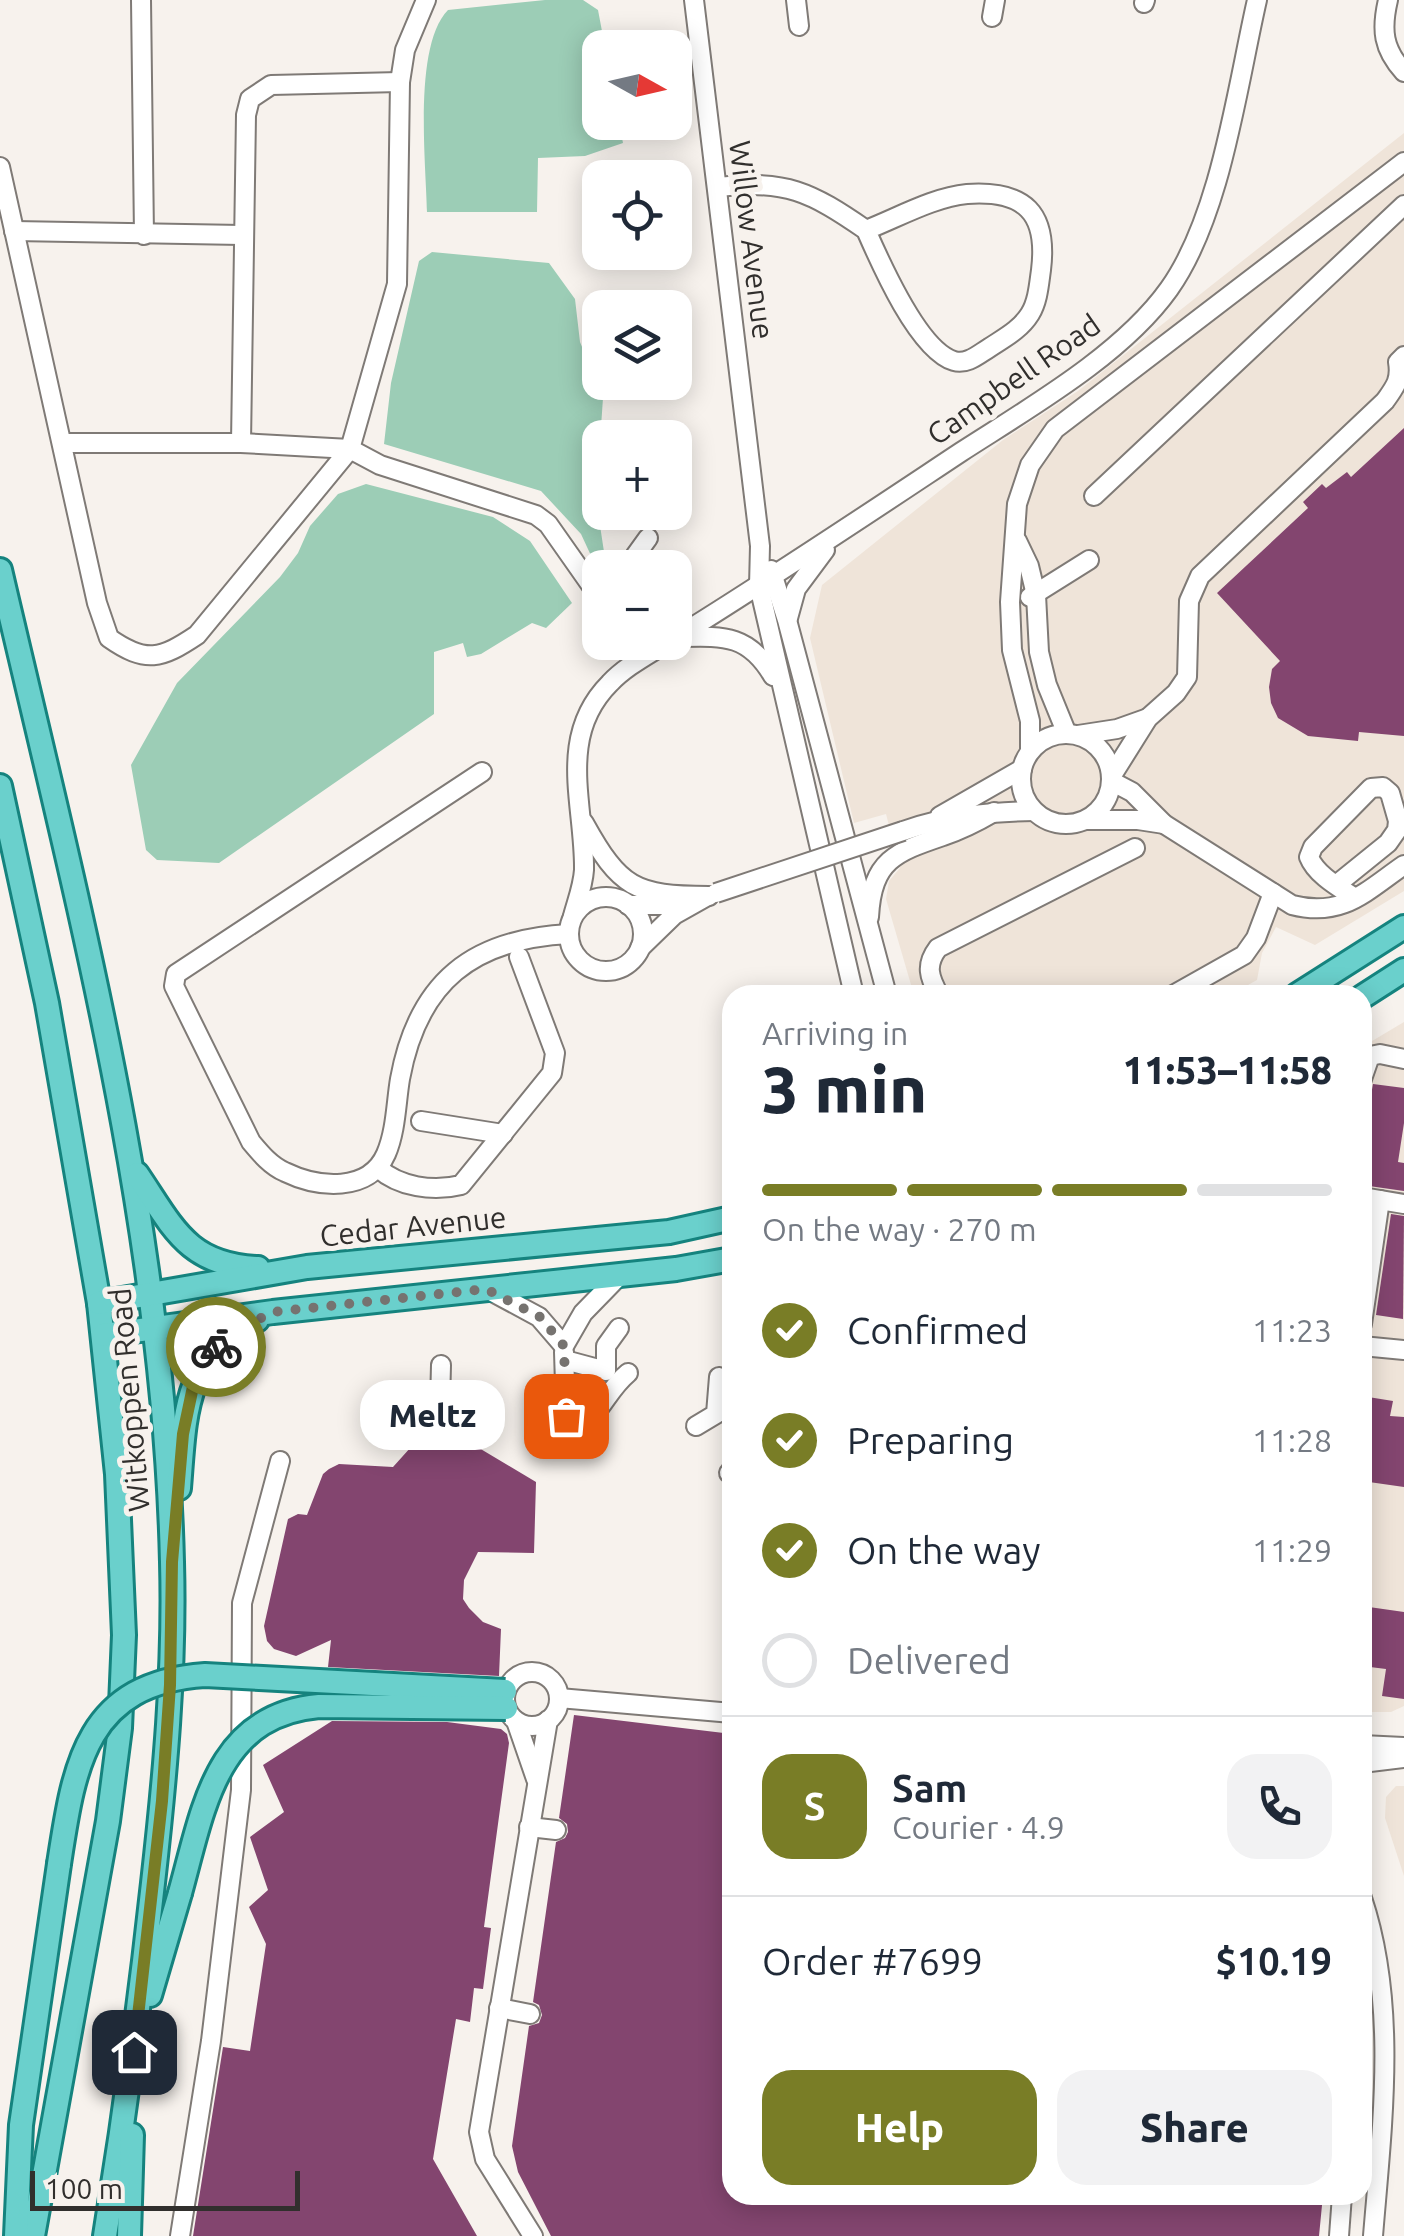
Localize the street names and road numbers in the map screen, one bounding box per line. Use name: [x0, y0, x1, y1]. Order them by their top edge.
street label: Willow Avenue: [723, 138, 781, 341]
street label: Campbell Road: [920, 307, 1106, 451]
street label: Cedar Avenue: [318, 1199, 508, 1253]
street label: Witkoppen Road: [102, 1287, 156, 1513]

